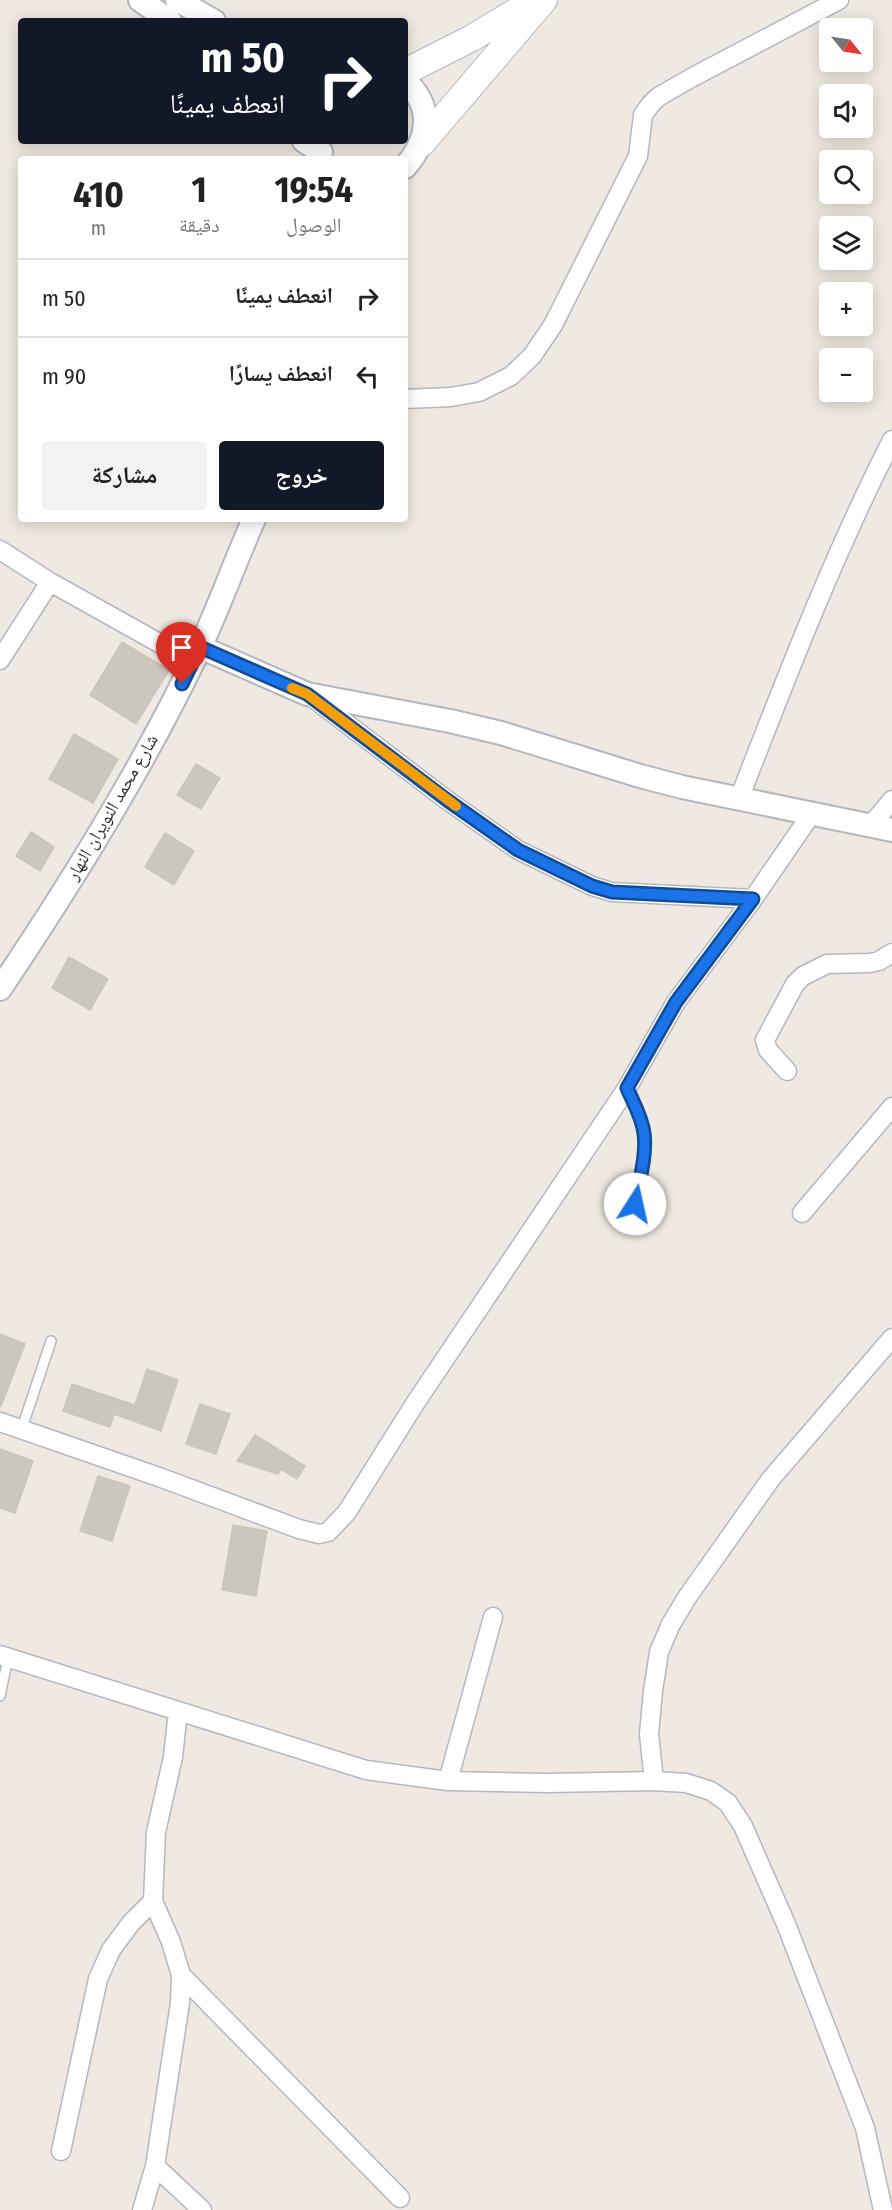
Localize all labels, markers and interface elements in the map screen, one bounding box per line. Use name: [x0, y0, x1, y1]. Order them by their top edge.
north arrow: [819, 18, 873, 72]
map controls: [819, 18, 873, 402]
text: 50 m: [201, 33, 285, 83]
icon: right: [306, 42, 384, 120]
button: sound: [819, 84, 873, 138]
text: انعطف يمينًا: [170, 88, 285, 120]
button: search: [819, 150, 873, 204]
text: 1: [192, 168, 207, 212]
text: 19:54: [275, 168, 353, 212]
text: 410: [73, 173, 124, 217]
text: دقيقة: [179, 213, 220, 237]
text: الوصول: [286, 213, 341, 237]
text: m: [91, 216, 106, 240]
button: layers: [819, 216, 873, 270]
text: انعطف يمينًا: [235, 282, 333, 309]
icon: right: [351, 282, 384, 315]
button: +: [819, 282, 873, 336]
text: 50 m: [42, 285, 86, 312]
button: −: [819, 348, 873, 402]
text: انعطف يسارًا: [229, 360, 333, 387]
icon: left: [351, 360, 384, 393]
text: 90 m: [42, 363, 86, 390]
button: مشاركة: [42, 441, 207, 510]
button: خروج: [219, 441, 384, 510]
pin: [156, 622, 207, 684]
icon: arrive: [165, 631, 198, 664]
street label: شارع محمد النويران النهار: [61, 730, 163, 885]
position arrow: [603, 1172, 667, 1236]

